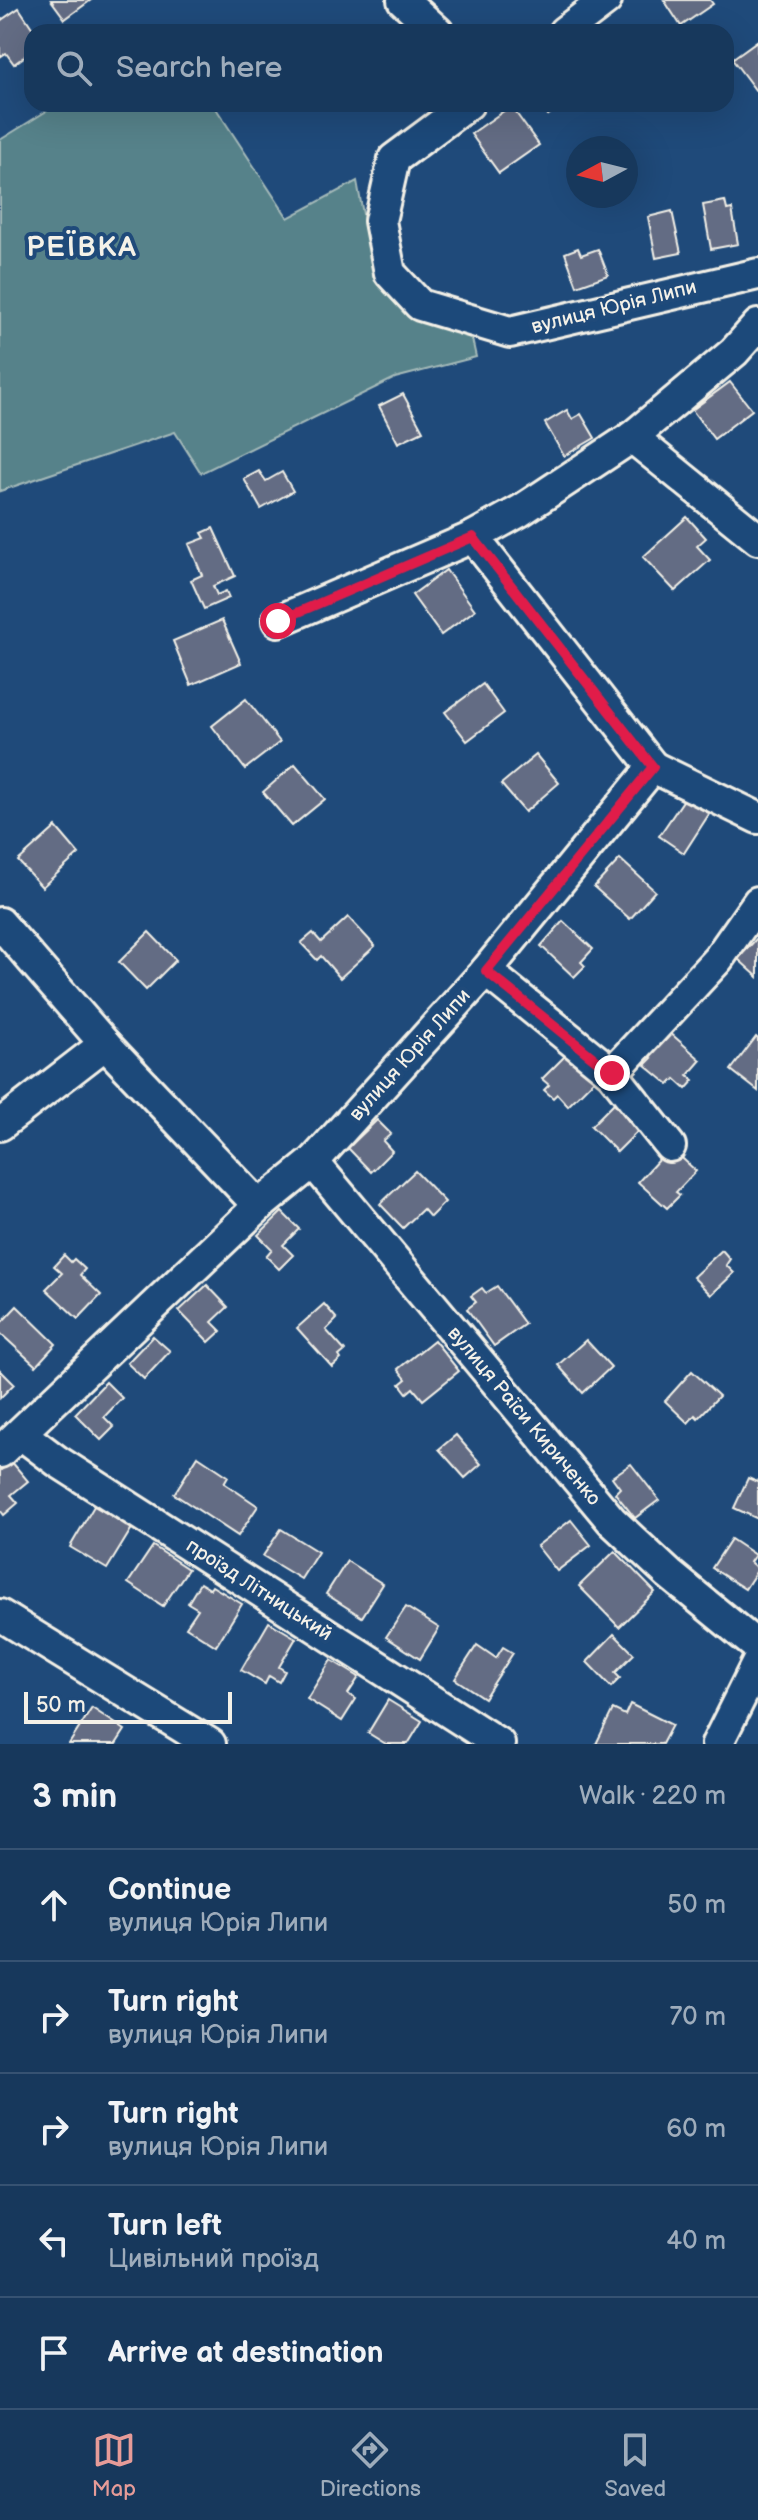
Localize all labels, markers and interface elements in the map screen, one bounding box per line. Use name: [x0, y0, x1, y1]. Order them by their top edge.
search box: [24, 24, 734, 112]
icon: search: [52, 46, 96, 90]
text: Search here: [116, 50, 282, 86]
north arrow: [566, 136, 638, 208]
district label: РЕЇВКА: [26, 229, 138, 264]
street label: вулиця Юрія Липи: [529, 275, 699, 339]
route start: [260, 603, 296, 639]
street label: вулиця Юрія Липи: [344, 984, 476, 1126]
route end: [594, 1055, 630, 1091]
street label: вулиця Раїси Кириченко: [442, 1322, 606, 1510]
street label: проїзд Літницький: [181, 1534, 337, 1646]
scale bar: [24, 1688, 232, 1724]
text: 50 m: [36, 1692, 86, 1719]
text: 3 min: [32, 1776, 117, 1817]
text: Walk · 220 m: [579, 1781, 726, 1812]
text: Continue: [108, 1872, 231, 1908]
icon: ahead: [32, 1883, 76, 1927]
text: 50 m: [667, 1890, 726, 1921]
text: вулиця Юрія Липи: [108, 1908, 328, 1939]
text: Turn right: [108, 1984, 239, 2020]
icon: right: [32, 1995, 76, 2039]
text: 70 m: [669, 2002, 726, 2033]
text: вулиця Юрія Липи: [108, 2020, 328, 2051]
text: Turn right: [108, 2096, 239, 2132]
icon: right: [32, 2107, 76, 2151]
text: 60 m: [666, 2114, 726, 2145]
text: вулиця Юрія Липи: [108, 2132, 328, 2163]
text: Turn left: [108, 2208, 222, 2244]
icon: left: [32, 2219, 76, 2263]
text: 40 m: [666, 2226, 726, 2257]
text: Цивільний проїзд: [108, 2244, 319, 2275]
icon: arrive: [32, 2331, 76, 2375]
text: Arrive at destination: [108, 2335, 384, 2371]
tab: Map: [92, 2428, 136, 2503]
tab: Directions: [320, 2428, 421, 2503]
tab: Saved: [604, 2428, 666, 2503]

